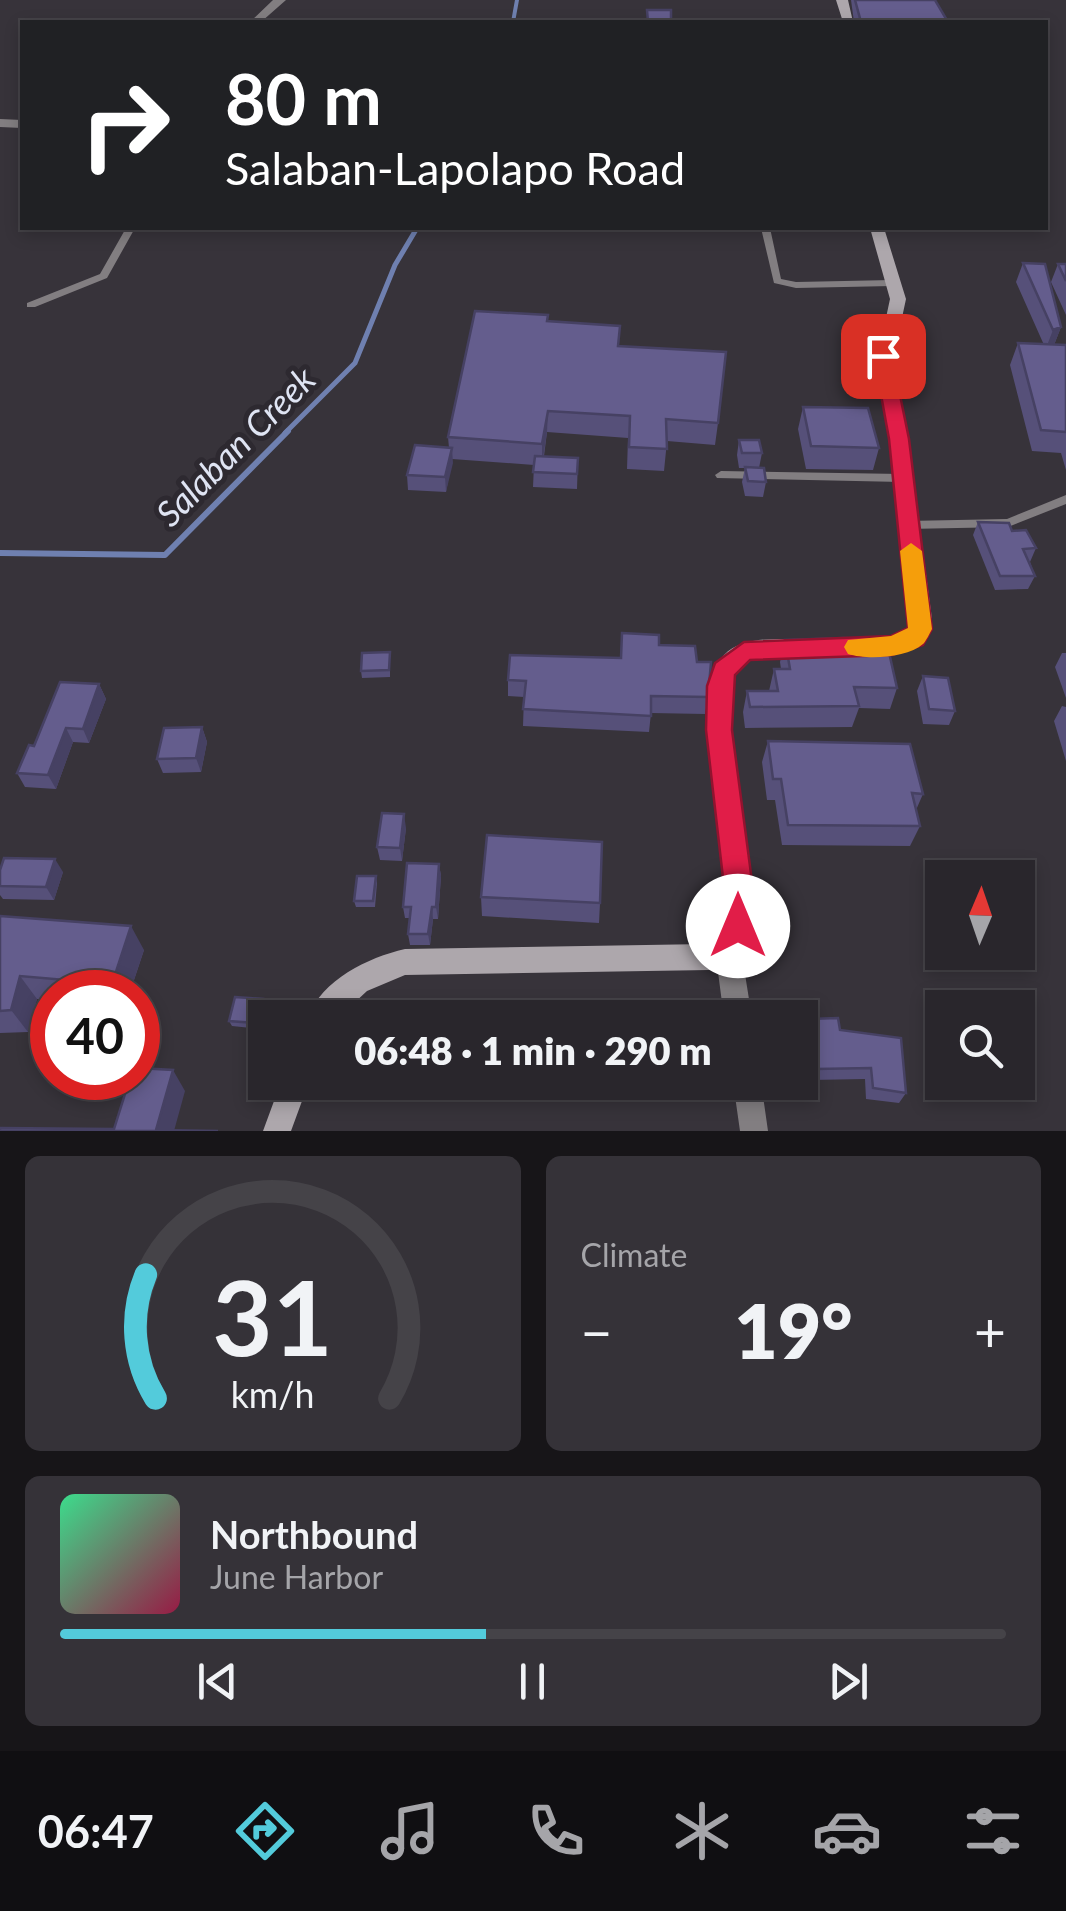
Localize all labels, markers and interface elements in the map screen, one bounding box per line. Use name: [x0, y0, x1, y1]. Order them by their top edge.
text: 80 m: [225, 56, 382, 140]
icon: right: [60, 60, 190, 190]
text: Salaban-Lapolapo Road: [225, 141, 685, 195]
pin: [841, 314, 926, 399]
icon: arrive: [856, 329, 911, 384]
water label: Salaban Creek: [146, 357, 323, 534]
north arrow: [925, 860, 1035, 970]
map controls: [925, 860, 1035, 1100]
position arrow: [686, 874, 790, 978]
speed limit sign: 40: [30, 970, 160, 1100]
button: search: [925, 990, 1035, 1100]
text: 06:48 · 1 min · 290 m: [354, 1027, 712, 1073]
text: Climate: [581, 1235, 687, 1274]
text: 31: [212, 1253, 333, 1378]
text: 19°: [734, 1285, 852, 1375]
text: −: [581, 1298, 612, 1364]
text: +: [974, 1298, 1006, 1364]
text: km/h: [231, 1373, 315, 1416]
text: Northbound: [210, 1511, 418, 1557]
text: June Harbor: [210, 1557, 383, 1596]
icon: previous: [190, 1654, 245, 1709]
icon: pause: [505, 1654, 560, 1709]
icon: next: [821, 1654, 876, 1709]
icon: directions: [230, 1796, 300, 1866]
icon: music: [375, 1796, 445, 1866]
icon: phone: [521, 1796, 591, 1866]
icon: climate: [667, 1796, 737, 1866]
icon: car: [812, 1796, 882, 1866]
icon: filters: [958, 1796, 1028, 1866]
text: 06:47: [38, 1804, 154, 1858]

